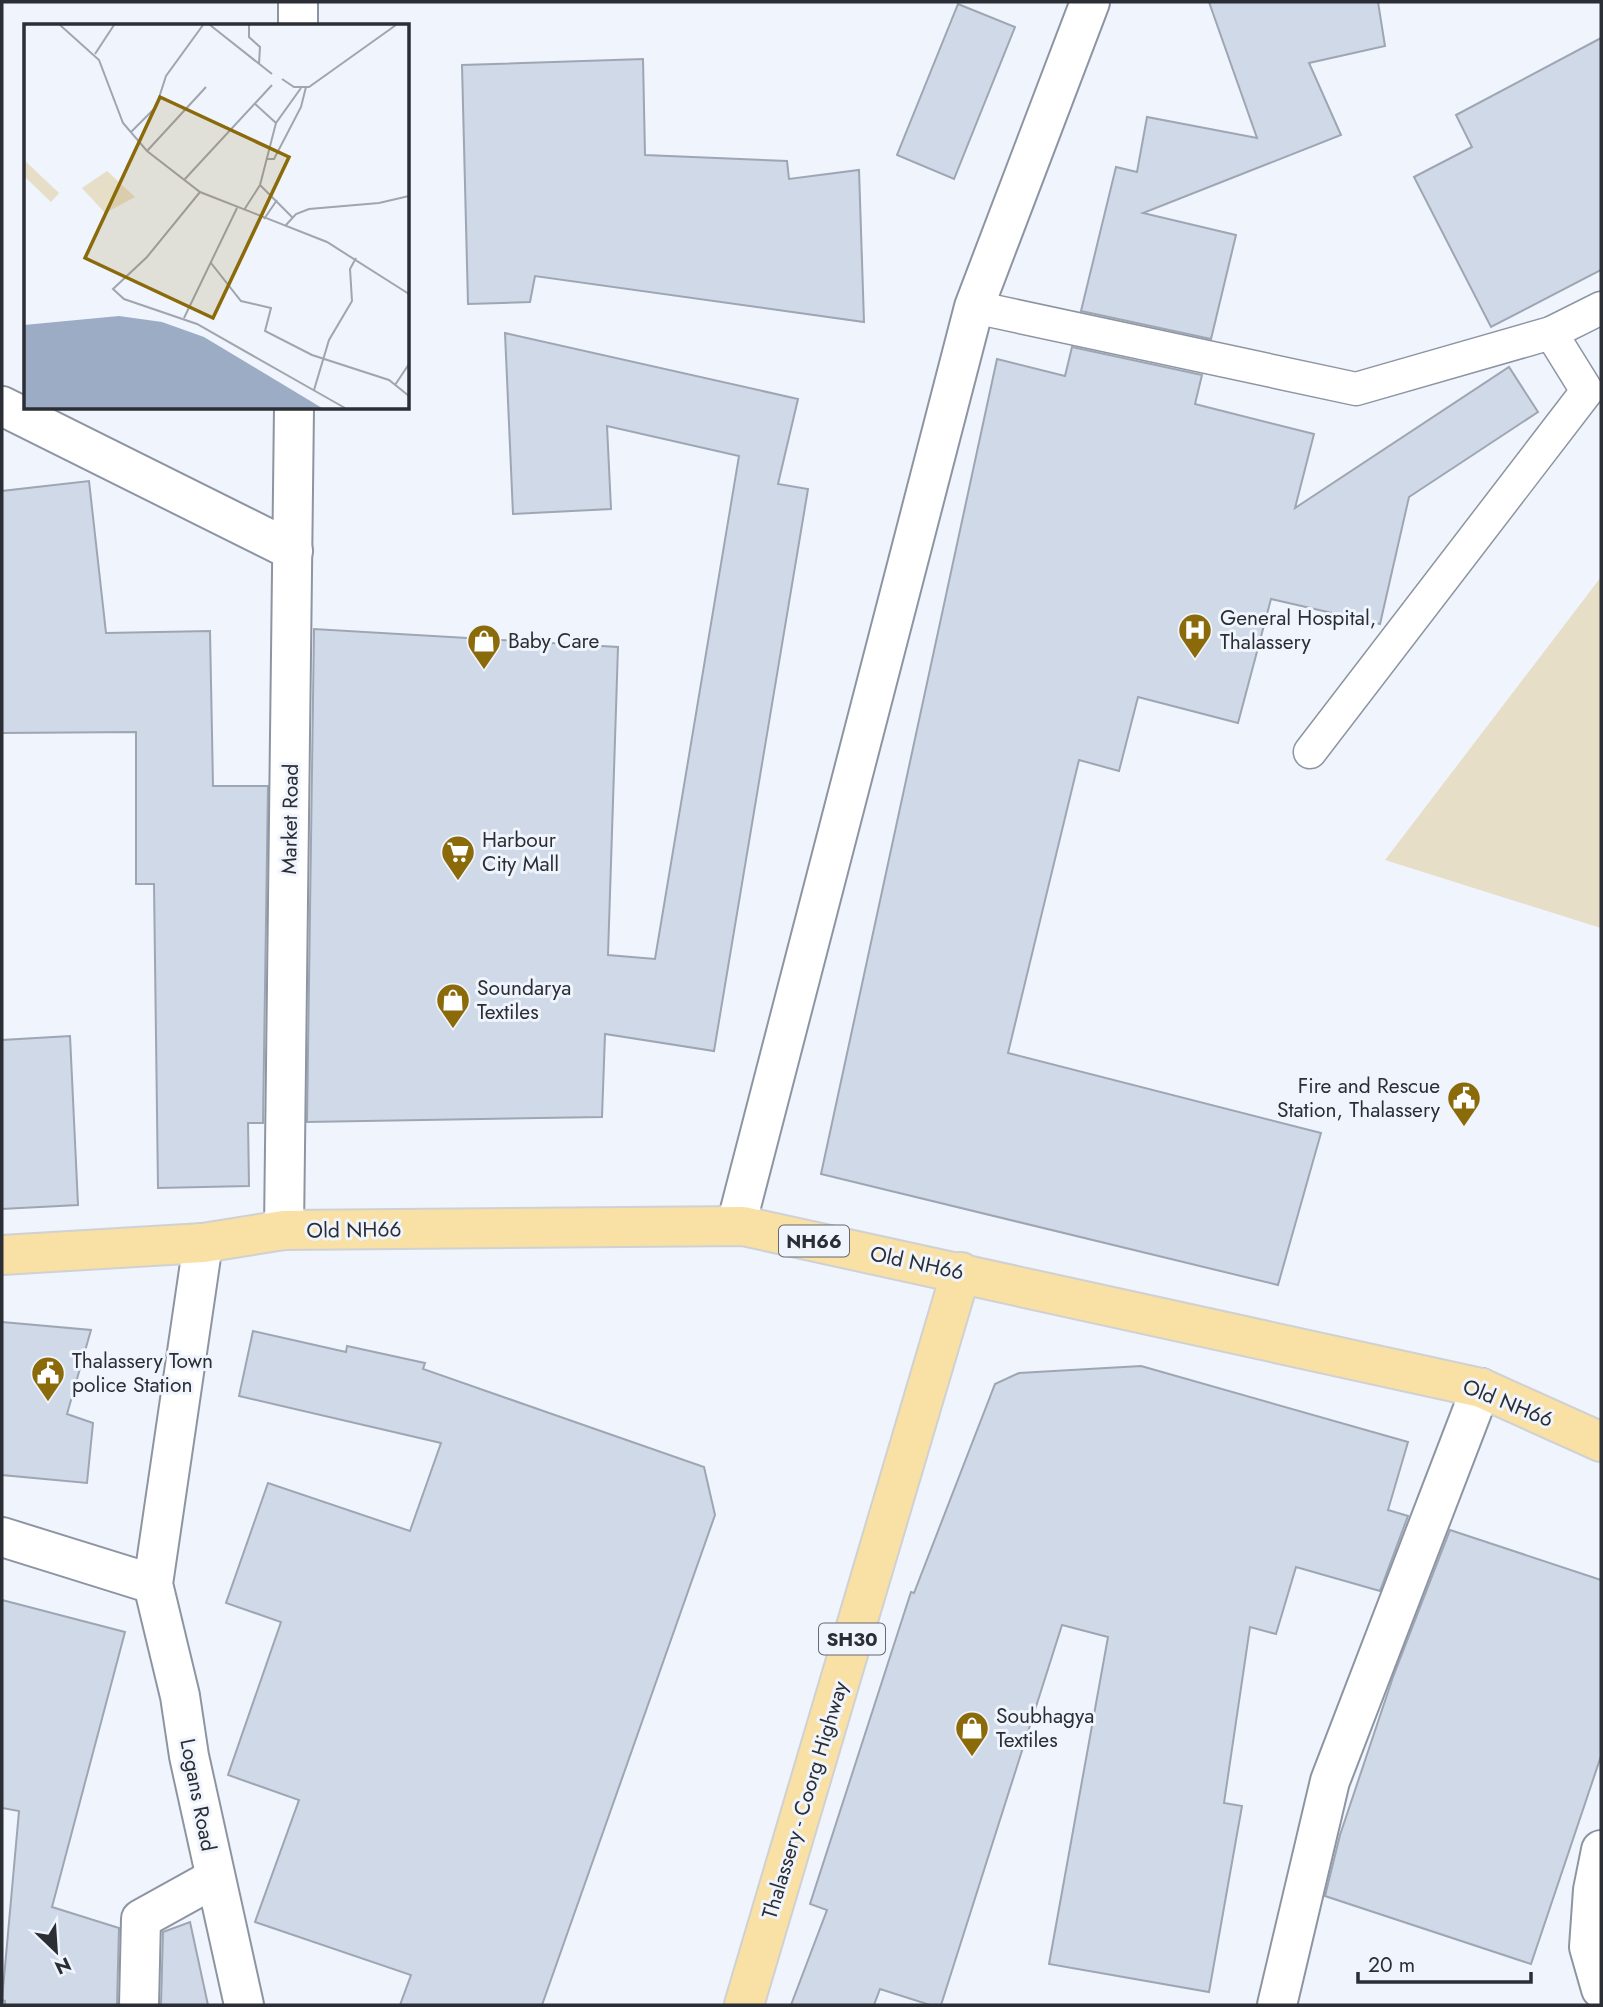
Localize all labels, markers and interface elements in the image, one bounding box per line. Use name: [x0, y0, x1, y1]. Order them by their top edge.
inset map: [24, 24, 410, 410]
place label: General Hospital, Thalassery: [1220, 603, 1376, 657]
hospital icon: General Hospital, Thalassery: [1176, 611, 1214, 660]
shop icon: Baby Care: [465, 622, 503, 671]
place label: Baby Care: [508, 626, 599, 656]
street label: Market Road: [274, 763, 306, 875]
place label: Harbour City Mall: [482, 825, 559, 879]
supermarket icon: Harbour City Mall: [439, 833, 477, 882]
place label: Soundarya Textiles: [477, 973, 571, 1027]
shop icon: Soundarya Textiles: [434, 981, 472, 1030]
place label: Fire and Rescue Station, Thalassery: [1277, 1071, 1441, 1125]
public building icon: Fire and Rescue Station, Thalassery: [1445, 1079, 1483, 1128]
street label: Old NH66: [306, 1214, 402, 1246]
road number: NH66: [779, 1226, 849, 1256]
street label: Old NH66: [867, 1238, 967, 1288]
place label: Thalassery Town police Station: [72, 1346, 213, 1400]
public building icon: Thalassery Town police Station: [29, 1354, 67, 1403]
street label: Old NH66: [1458, 1371, 1558, 1435]
road number: SH30: [819, 1624, 885, 1654]
street label: Thalassery - Coorg Highway: [755, 1677, 856, 1922]
place label: Soubhagya Textiles: [996, 1701, 1094, 1755]
shop icon: Soubhagya Textiles: [953, 1709, 991, 1758]
street label: Logans Road: [172, 1736, 224, 1854]
north arrow: [21, 1916, 91, 1986]
scale bar: [1358, 1940, 1531, 1984]
text: 20 m: [1368, 1950, 1415, 1980]
text: N: [50, 1951, 76, 1981]

